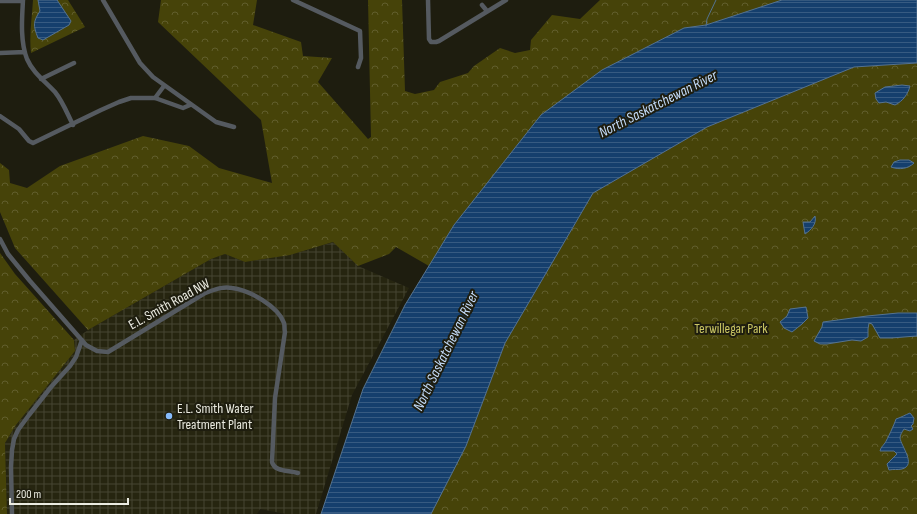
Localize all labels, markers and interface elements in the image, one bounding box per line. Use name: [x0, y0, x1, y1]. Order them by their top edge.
water label: North Saskatchewan River: [596, 66, 721, 142]
street label: E.L. Smith Road NW: [125, 275, 213, 333]
water label: North Saskatchewan River: [409, 287, 483, 414]
park label: Terwillegar Park: [694, 320, 768, 337]
place label: E.L. Smith Water Treatment Plant: [177, 400, 253, 433]
marker: E.L. Smith Water Treatment Plant: [164, 411, 174, 421]
scale bar: [10, 480, 128, 506]
text: 200 m: [16, 487, 42, 502]

